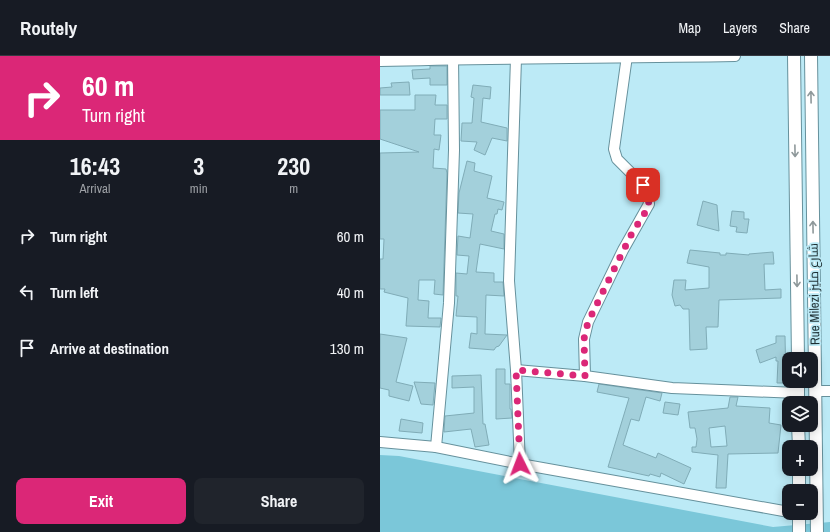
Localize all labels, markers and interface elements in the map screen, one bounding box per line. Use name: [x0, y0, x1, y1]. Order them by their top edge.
text: Routely: [20, 15, 77, 41]
text: Map: [679, 19, 701, 37]
text: Layers: [723, 19, 757, 37]
text: Share: [779, 19, 810, 37]
text: 60 m: [82, 67, 134, 105]
icon: right: [16, 72, 68, 124]
one-way arrow: [807, 91, 815, 104]
text: Turn right: [82, 103, 145, 128]
one-way arrow: [791, 144, 799, 157]
text: 16:43: [70, 150, 120, 182]
text: 3: [193, 150, 204, 182]
text: 230: [277, 150, 310, 182]
pin: [626, 168, 660, 202]
icon: arrive: [632, 174, 654, 196]
text: Arrival: [80, 180, 110, 197]
text: min: [190, 180, 208, 197]
text: m: [289, 180, 298, 197]
one-way arrow: [809, 221, 817, 234]
icon: right: [16, 225, 38, 247]
text: Turn right: [50, 226, 107, 247]
text: 60 m: [337, 226, 364, 247]
street label: Rue Milezi شارع مليز: [805, 243, 823, 345]
one-way arrow: [793, 274, 801, 287]
icon: left: [16, 281, 38, 303]
text: Turn left: [50, 282, 98, 303]
text: 40 m: [337, 282, 364, 303]
icon: arrive: [16, 337, 38, 359]
text: Arrive at destination: [50, 338, 169, 359]
text: 130 m: [330, 338, 364, 359]
map controls: [782, 352, 818, 520]
button: sound: [782, 352, 818, 388]
button: layers: [782, 396, 818, 432]
button: +: [782, 440, 818, 476]
position arrow: [499, 443, 541, 485]
button: Exit: [16, 478, 186, 524]
button: Share: [194, 478, 364, 524]
button: −: [782, 484, 818, 520]

